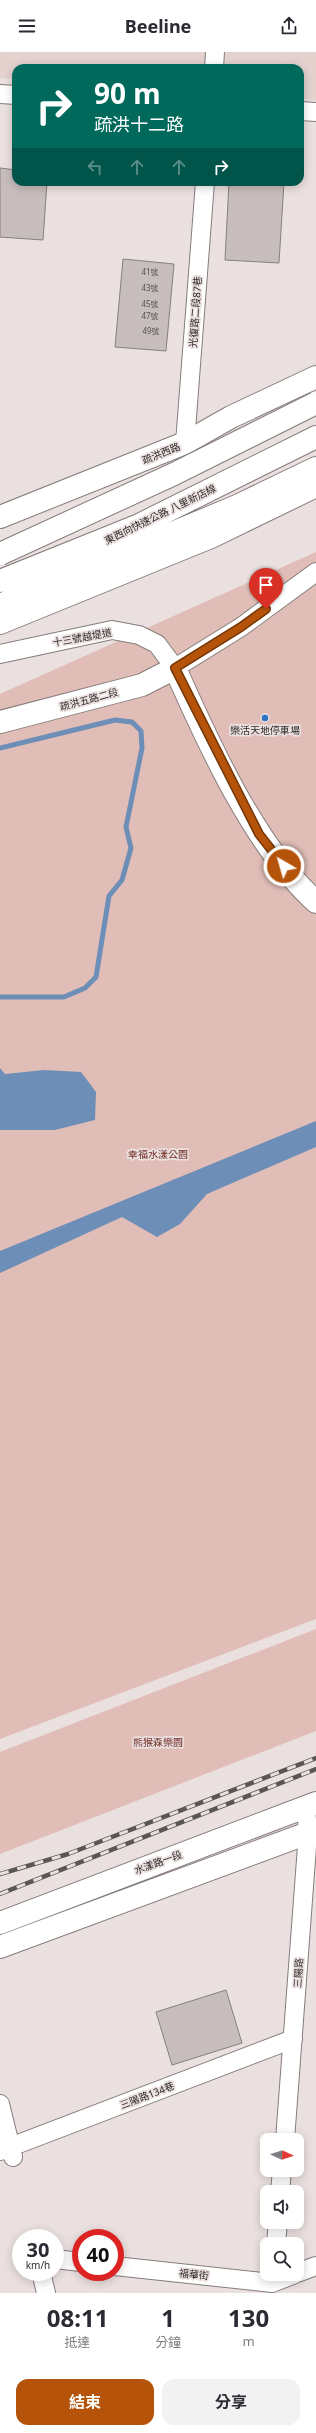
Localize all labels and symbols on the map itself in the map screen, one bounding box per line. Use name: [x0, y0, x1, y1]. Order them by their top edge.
house number: 41號: [141, 266, 159, 277]
street label: 光復路二段87巷: [186, 276, 204, 348]
house number: 43號: [141, 282, 159, 293]
house number: 45號: [141, 298, 159, 309]
house number: 47號: [141, 310, 159, 321]
house number: 49號: [142, 325, 160, 336]
street label: 疏洪西路: [140, 439, 182, 467]
street label: 東西向快速公路 八里新店線: [102, 481, 218, 547]
pin: [249, 568, 283, 609]
street label: 十三號越堤道: [51, 625, 113, 649]
street label: 疏洪五路二段: [58, 684, 120, 714]
marker: 樂活天地停車場: [260, 713, 270, 723]
place label: 樂活天地停車場: [230, 723, 300, 737]
position arrow: [263, 845, 305, 887]
park label: 幸福水漾公園: [128, 1147, 188, 1161]
park label: 熊猴森樂園: [133, 1735, 183, 1749]
street label: 水漾路一段: [132, 1847, 184, 1877]
street label: 三陽路: [290, 1958, 306, 1988]
street label: 三陽路134巷: [118, 2078, 176, 2112]
north arrow: [260, 2133, 304, 2177]
speed limit sign: 40: [72, 2229, 124, 2281]
street label: 福華街: [178, 2265, 210, 2283]

